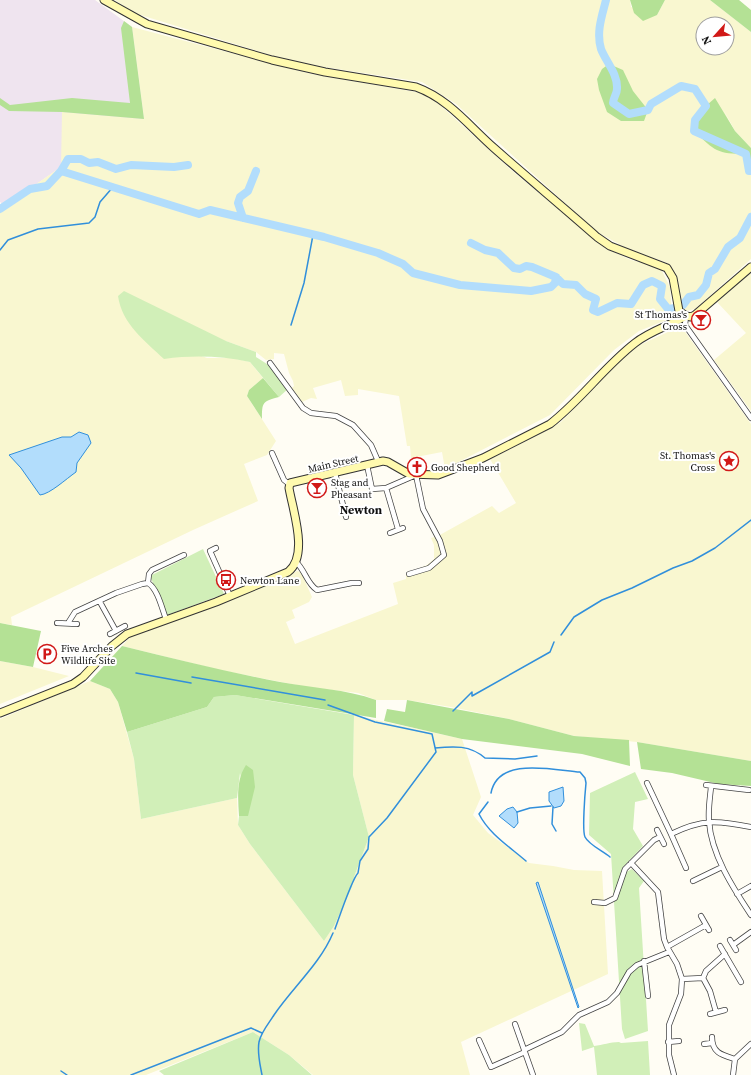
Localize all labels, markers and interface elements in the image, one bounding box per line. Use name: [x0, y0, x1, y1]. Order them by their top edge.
north arrow: [695, 16, 735, 56]
text: N: [698, 33, 715, 47]
place label: St Thomas's Cross: [635, 308, 687, 333]
bar icon: St Thomas's Cross: [690, 309, 712, 331]
place label: St. Thomas's Cross: [660, 449, 715, 474]
place icon: St. Thomas's Cross: [718, 450, 740, 472]
street label: Main Street: [307, 451, 360, 476]
church icon: Good Shepherd: [406, 456, 428, 478]
place label: Good Shepherd: [431, 461, 500, 474]
place label: Stag and Pheasant: [331, 476, 372, 501]
bar icon: Stag and Pheasant: [306, 477, 328, 499]
district label: Newton: [340, 502, 383, 518]
bus stop icon: Newton Lane: [215, 569, 237, 591]
place label: Newton Lane: [240, 574, 299, 587]
place label: Five Arches Wildlife Site: [61, 642, 115, 667]
parking icon: Five Arches Wildlife Site: [36, 643, 58, 665]

